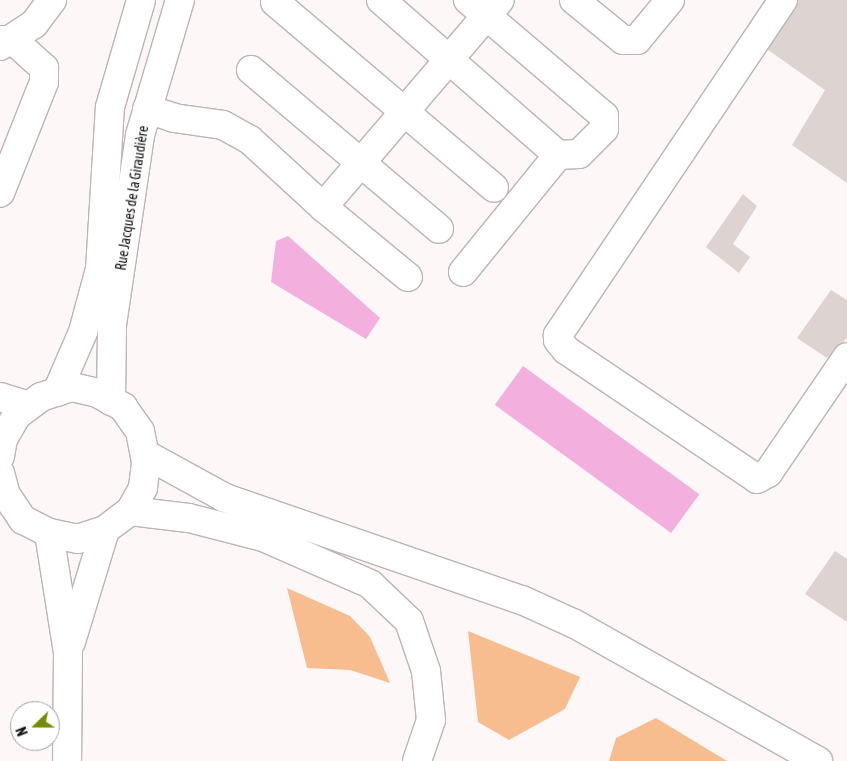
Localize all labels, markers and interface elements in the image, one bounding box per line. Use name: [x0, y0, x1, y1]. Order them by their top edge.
street label: Rue Jacques de la Giraudière: [112, 124, 152, 272]
north arrow: [10, 701, 60, 751]
text: N: [13, 724, 31, 738]

